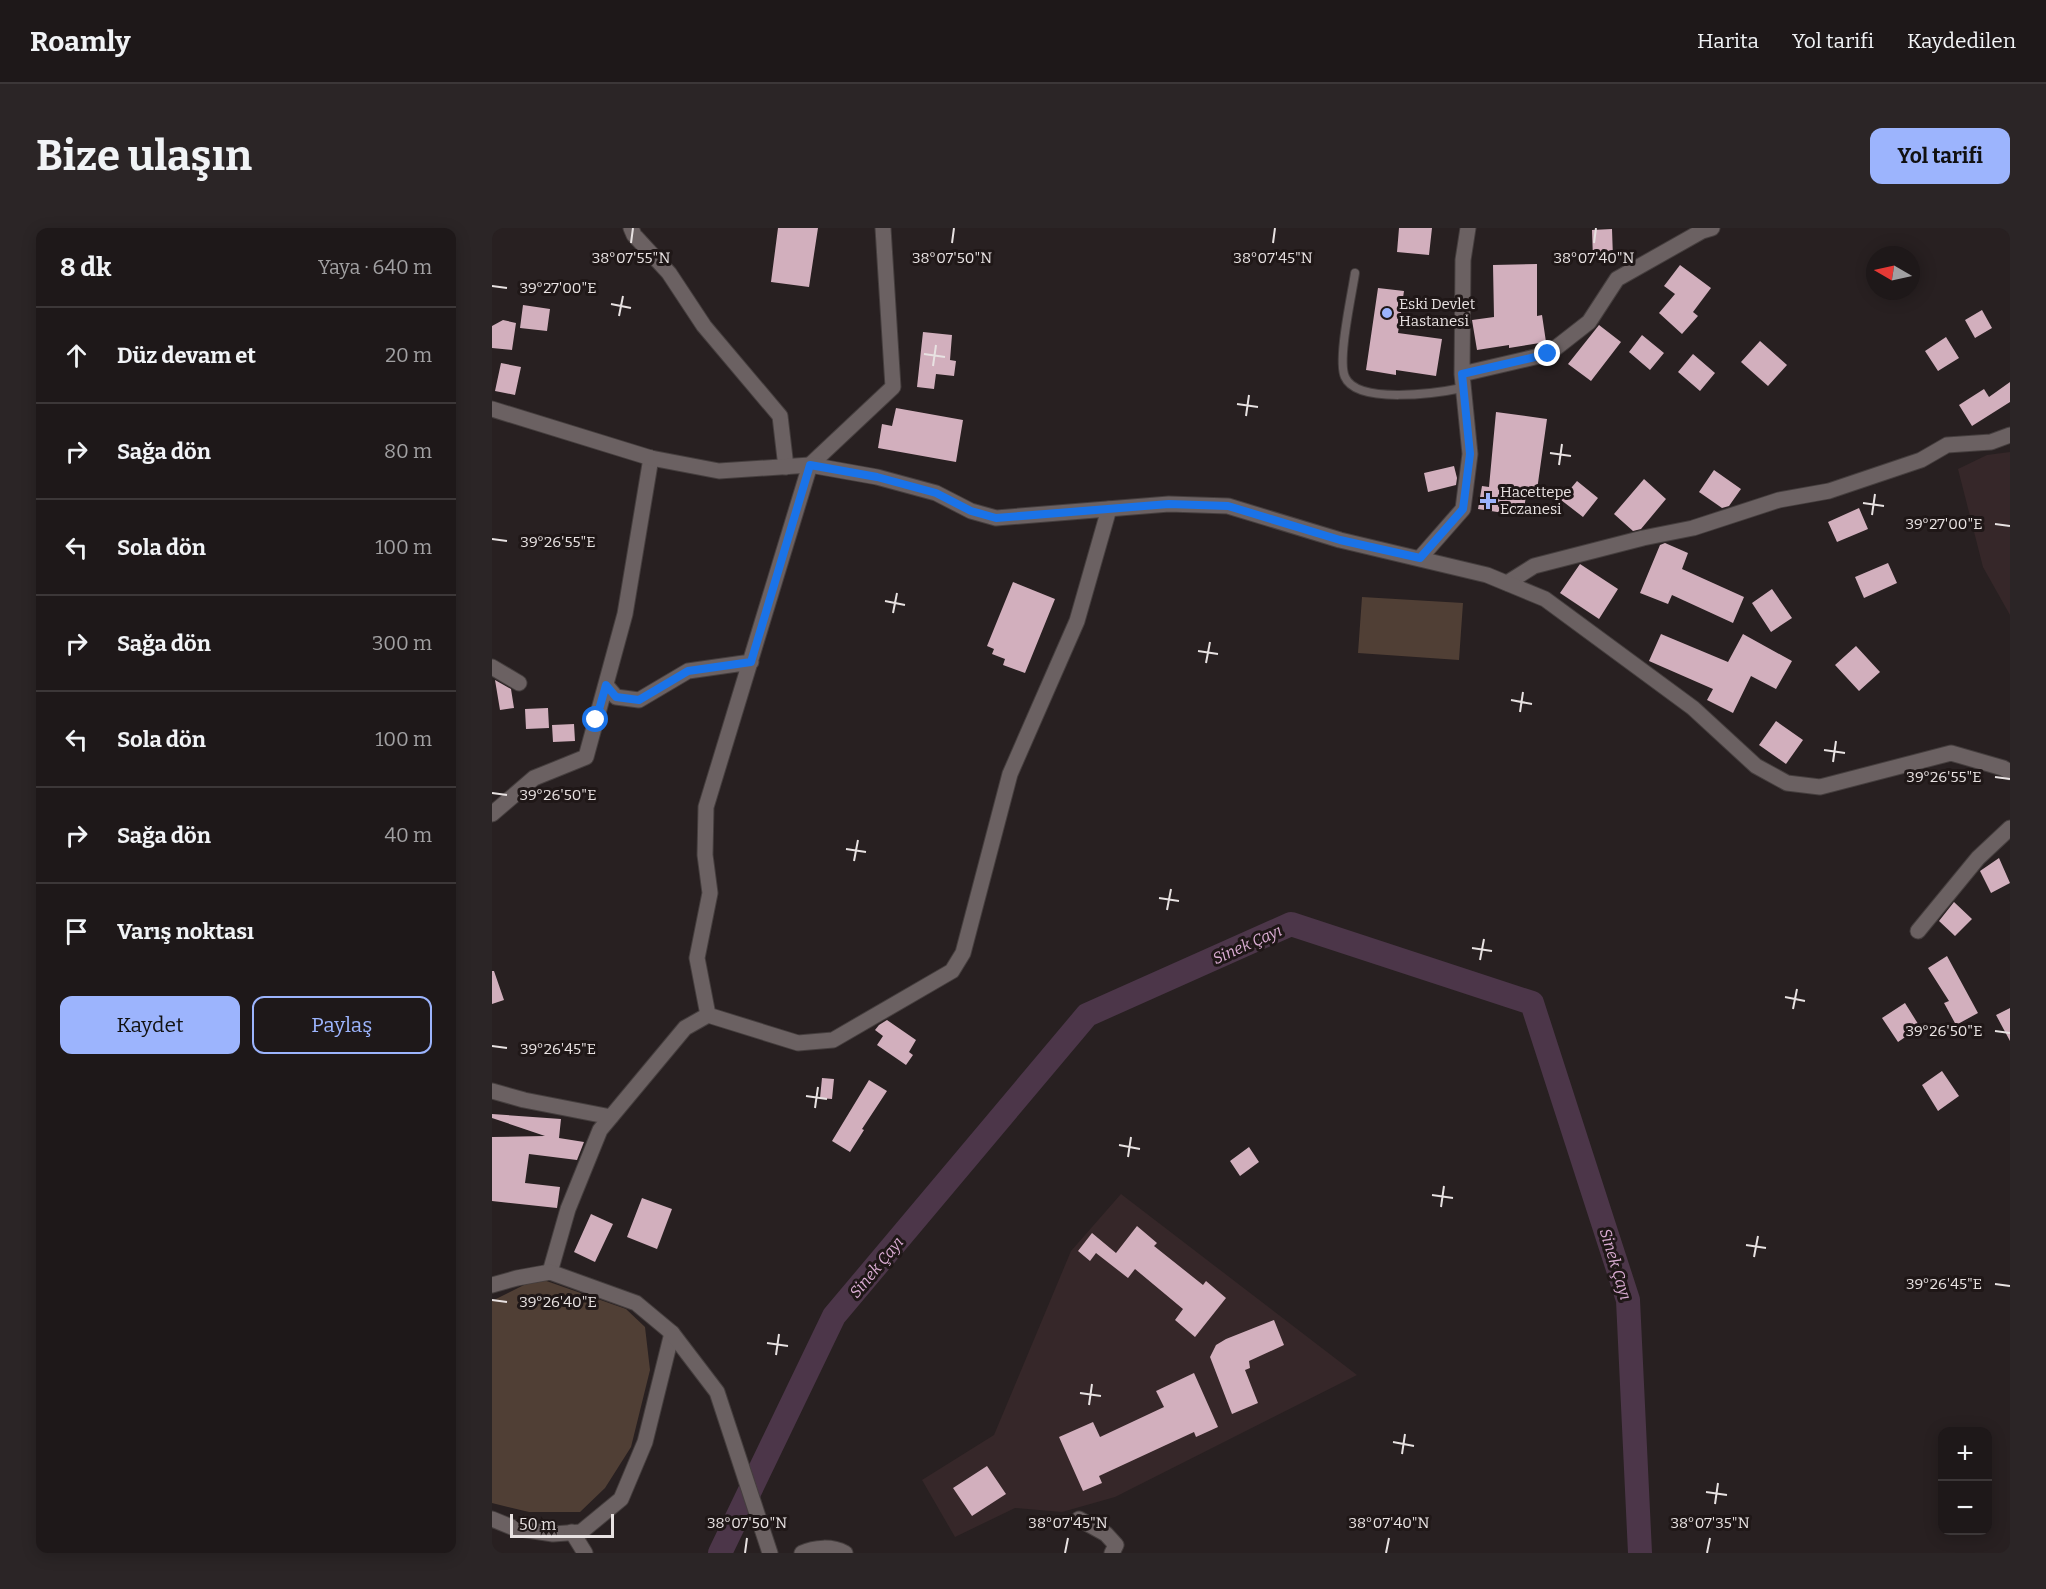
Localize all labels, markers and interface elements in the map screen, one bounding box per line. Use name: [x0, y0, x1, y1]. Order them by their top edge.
text: Roamly: [30, 25, 131, 58]
text: Harita: [1697, 28, 1759, 54]
text: Yol tarifi: [1792, 28, 1874, 54]
text: Kaydedilen: [1907, 28, 2016, 54]
button: Yol tarifi: [1870, 128, 2010, 184]
text: Bize ulaşın: [36, 131, 252, 181]
north arrow: [1866, 246, 1920, 300]
text: 38°07'55"N: [592, 249, 670, 267]
text: 38°07'50"N: [912, 249, 992, 267]
text: 38°07'45"N: [1233, 249, 1313, 267]
text: 38°07'40"N: [1554, 249, 1635, 267]
text: 8 dk: [60, 252, 111, 283]
text: Yaya · 640 m: [318, 255, 432, 279]
text: 39°27'00"E: [519, 279, 597, 297]
place label: Eski Devlet Hastanesi: [1399, 295, 1476, 330]
marker: Eski Devlet Hastanesi: [1380, 306, 1394, 320]
icon: ahead: [60, 339, 93, 372]
route end: [1534, 340, 1560, 366]
text: Düz devam et: [117, 342, 256, 369]
text: 20 m: [385, 343, 432, 367]
icon: right: [60, 435, 93, 468]
text: Sağa dön: [117, 438, 211, 465]
text: 80 m: [384, 439, 432, 463]
place label: Hacettepe Eczanesi: [1500, 483, 1572, 518]
marker: Hacettepe Eczanesi: [1481, 494, 1495, 508]
text: 39°27'00"E: [1905, 515, 1983, 533]
icon: left: [60, 531, 93, 564]
text: 39°26'55"E: [520, 533, 596, 551]
text: Sola dön: [117, 534, 206, 561]
text: 100 m: [375, 535, 432, 559]
icon: right: [60, 627, 93, 660]
text: Sağa dön: [117, 630, 211, 657]
text: 300 m: [372, 631, 432, 655]
route start: [582, 706, 608, 732]
icon: left: [60, 723, 93, 756]
text: Sola dön: [117, 726, 206, 753]
text: 100 m: [375, 727, 432, 751]
text: 39°26'55"E: [1906, 768, 1982, 786]
text: 39°26'50"E: [520, 786, 596, 804]
icon: right: [60, 819, 93, 852]
text: Sağa dön: [117, 822, 211, 849]
text: 40 m: [384, 823, 432, 847]
icon: arrive: [60, 915, 93, 948]
text: Varış noktası: [117, 918, 254, 945]
water label: Sinek Çayı: [1210, 921, 1285, 968]
button: Kaydet: [60, 996, 240, 1054]
button: Paylaş: [252, 996, 432, 1054]
text: 39°26'50"E: [1906, 1022, 1982, 1040]
text: 39°26'45"E: [520, 1040, 596, 1058]
water label: Sinek Çayı: [1596, 1226, 1635, 1302]
water label: Sinek Çayı: [845, 1233, 907, 1302]
text: 39°26'45"E: [1906, 1275, 1982, 1293]
text: 39°26'40"E: [519, 1293, 597, 1311]
map controls: [1938, 1427, 1992, 1535]
button: +: [1938, 1427, 1992, 1481]
button: −: [1938, 1481, 1992, 1535]
scale bar: [510, 1511, 614, 1538]
text: 38°07'50"N: [707, 1514, 787, 1532]
text: 38°07'45"N: [1028, 1514, 1108, 1532]
text: 38°07'40"N: [1349, 1514, 1430, 1532]
text: 38°07'35"N: [1670, 1514, 1750, 1532]
text: 50 m: [519, 1515, 556, 1534]

